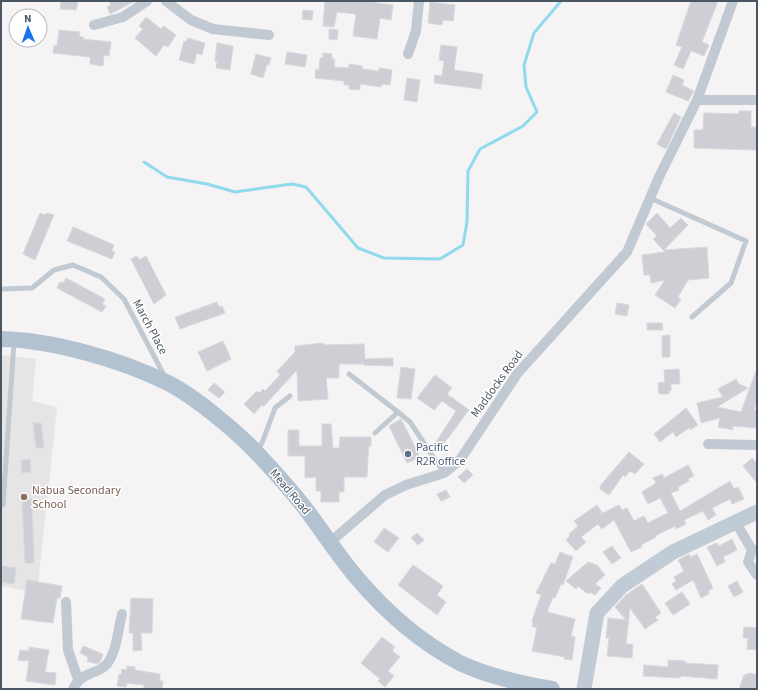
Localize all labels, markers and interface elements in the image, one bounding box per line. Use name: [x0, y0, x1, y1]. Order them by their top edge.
north arrow: [8, 8, 48, 48]
text: N: [24, 11, 32, 26]
street label: March Place: [128, 296, 172, 358]
street label: Maddocks Road: [467, 347, 527, 421]
place label: Pacific R2R office: [416, 439, 466, 470]
marker: Pacific R2R office: [403, 449, 413, 459]
street label: Mead Road: [266, 465, 314, 519]
place label: Nabua Secondary School: [32, 482, 121, 513]
marker: Nabua Secondary School: [19, 492, 29, 502]

